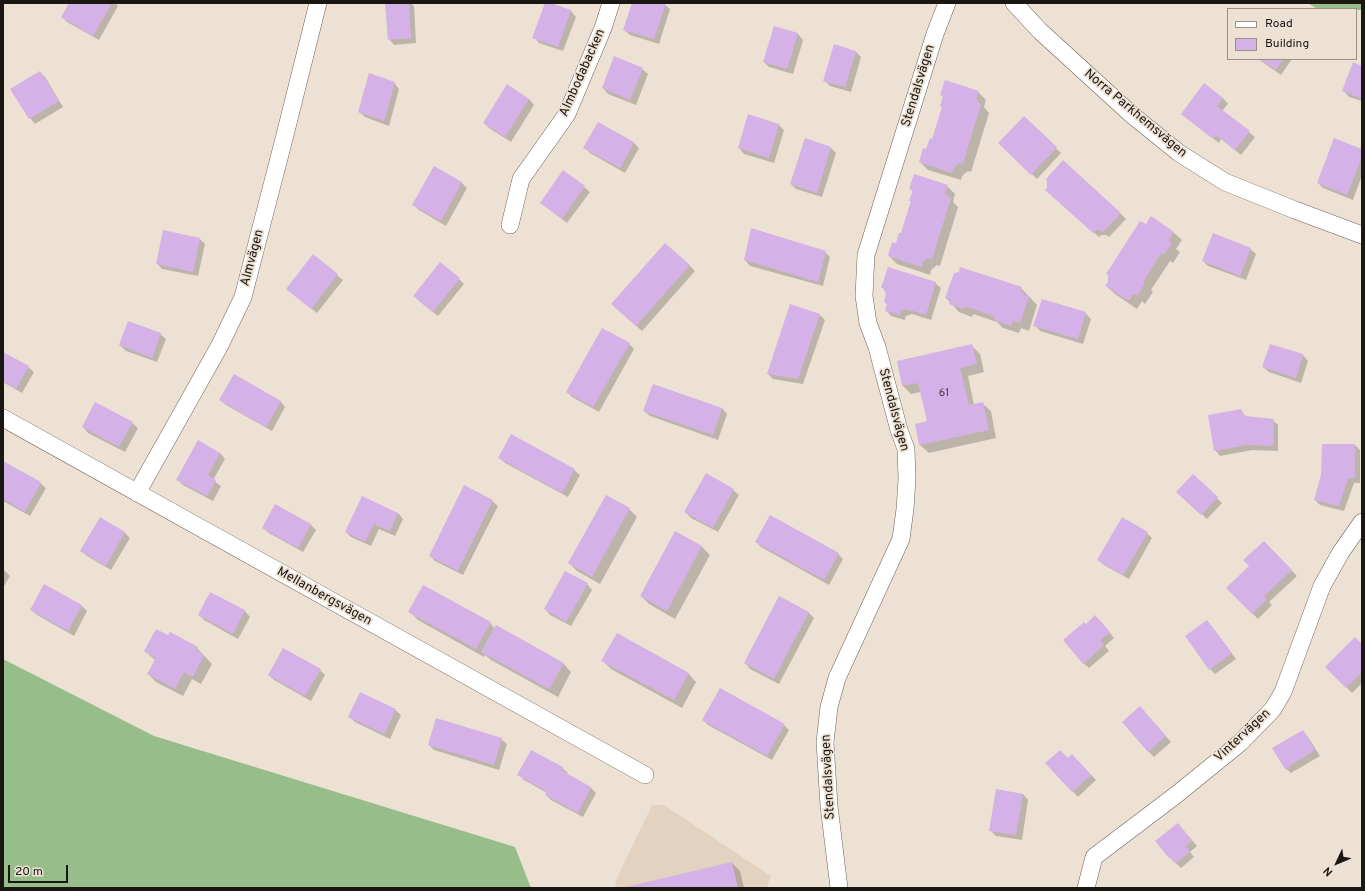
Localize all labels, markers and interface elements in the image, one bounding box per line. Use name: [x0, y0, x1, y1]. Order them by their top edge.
legend: [1227, 8, 1357, 60]
text: Road: [1265, 16, 1293, 32]
street label: Almbodabacken: [557, 27, 609, 119]
text: Building: [1265, 36, 1309, 52]
street label: Stendalsvägen: [899, 43, 939, 129]
street label: Norra Parkhemsvägen: [1080, 66, 1190, 162]
street label: Almvägen: [238, 228, 268, 288]
street label: Stendalsvägen: [874, 367, 912, 453]
house number: 61: [939, 387, 949, 401]
street label: Mellanbergsvägen: [274, 564, 374, 630]
street label: Vintervägen: [1212, 706, 1274, 766]
street label: Stendalsvägen: [819, 734, 839, 820]
north arrow: [1317, 843, 1357, 883]
scale bar: [10, 857, 70, 883]
text: 20 m: [15, 864, 43, 880]
text: N: [1321, 864, 1336, 879]

